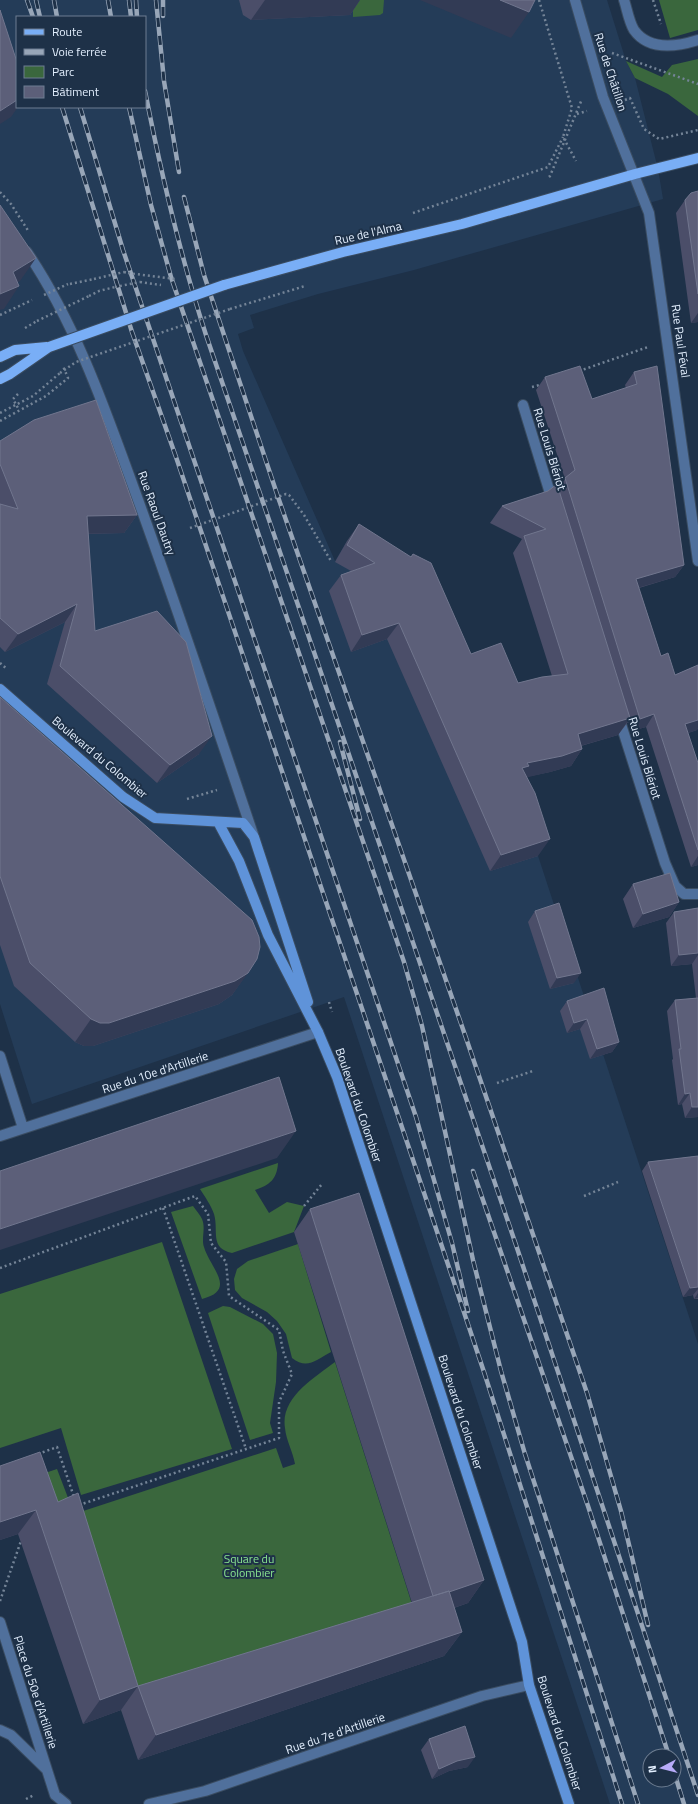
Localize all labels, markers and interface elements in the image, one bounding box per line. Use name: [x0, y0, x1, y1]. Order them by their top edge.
legend: [16, 16, 146, 108]
text: Route: [52, 22, 82, 41]
street label: Rue de Châtillon: [589, 30, 633, 114]
text: Voie ferrée: [52, 42, 107, 61]
text: Parc: [52, 62, 74, 81]
text: Bâtiment: [52, 82, 100, 101]
street label: Rue de l'Alma: [333, 216, 403, 250]
street label: Rue Paul Féval: [666, 303, 696, 379]
street label: Rue Louis Blériot: [528, 405, 572, 493]
street label: Rue Raoul Dautry: [133, 468, 181, 558]
street label: Boulevard du Colombier: [48, 711, 152, 803]
street label: Rue Louis Blériot: [623, 714, 667, 802]
street label: Boulevard du Colombier: [330, 1045, 388, 1165]
street label: Rue du 10e d'Artillerie: [99, 1046, 211, 1098]
street label: Boulevard du Colombier: [433, 1352, 489, 1472]
park label: Square du Colombier: [223, 1549, 275, 1582]
street label: Place du 50e d'Artillerie: [9, 1633, 63, 1751]
street label: Boulevard du Colombier: [532, 1673, 588, 1793]
street label: Rue du 7e d'Artillerie: [283, 1707, 387, 1759]
north arrow: [642, 1748, 682, 1788]
text: N: [644, 1764, 660, 1774]

